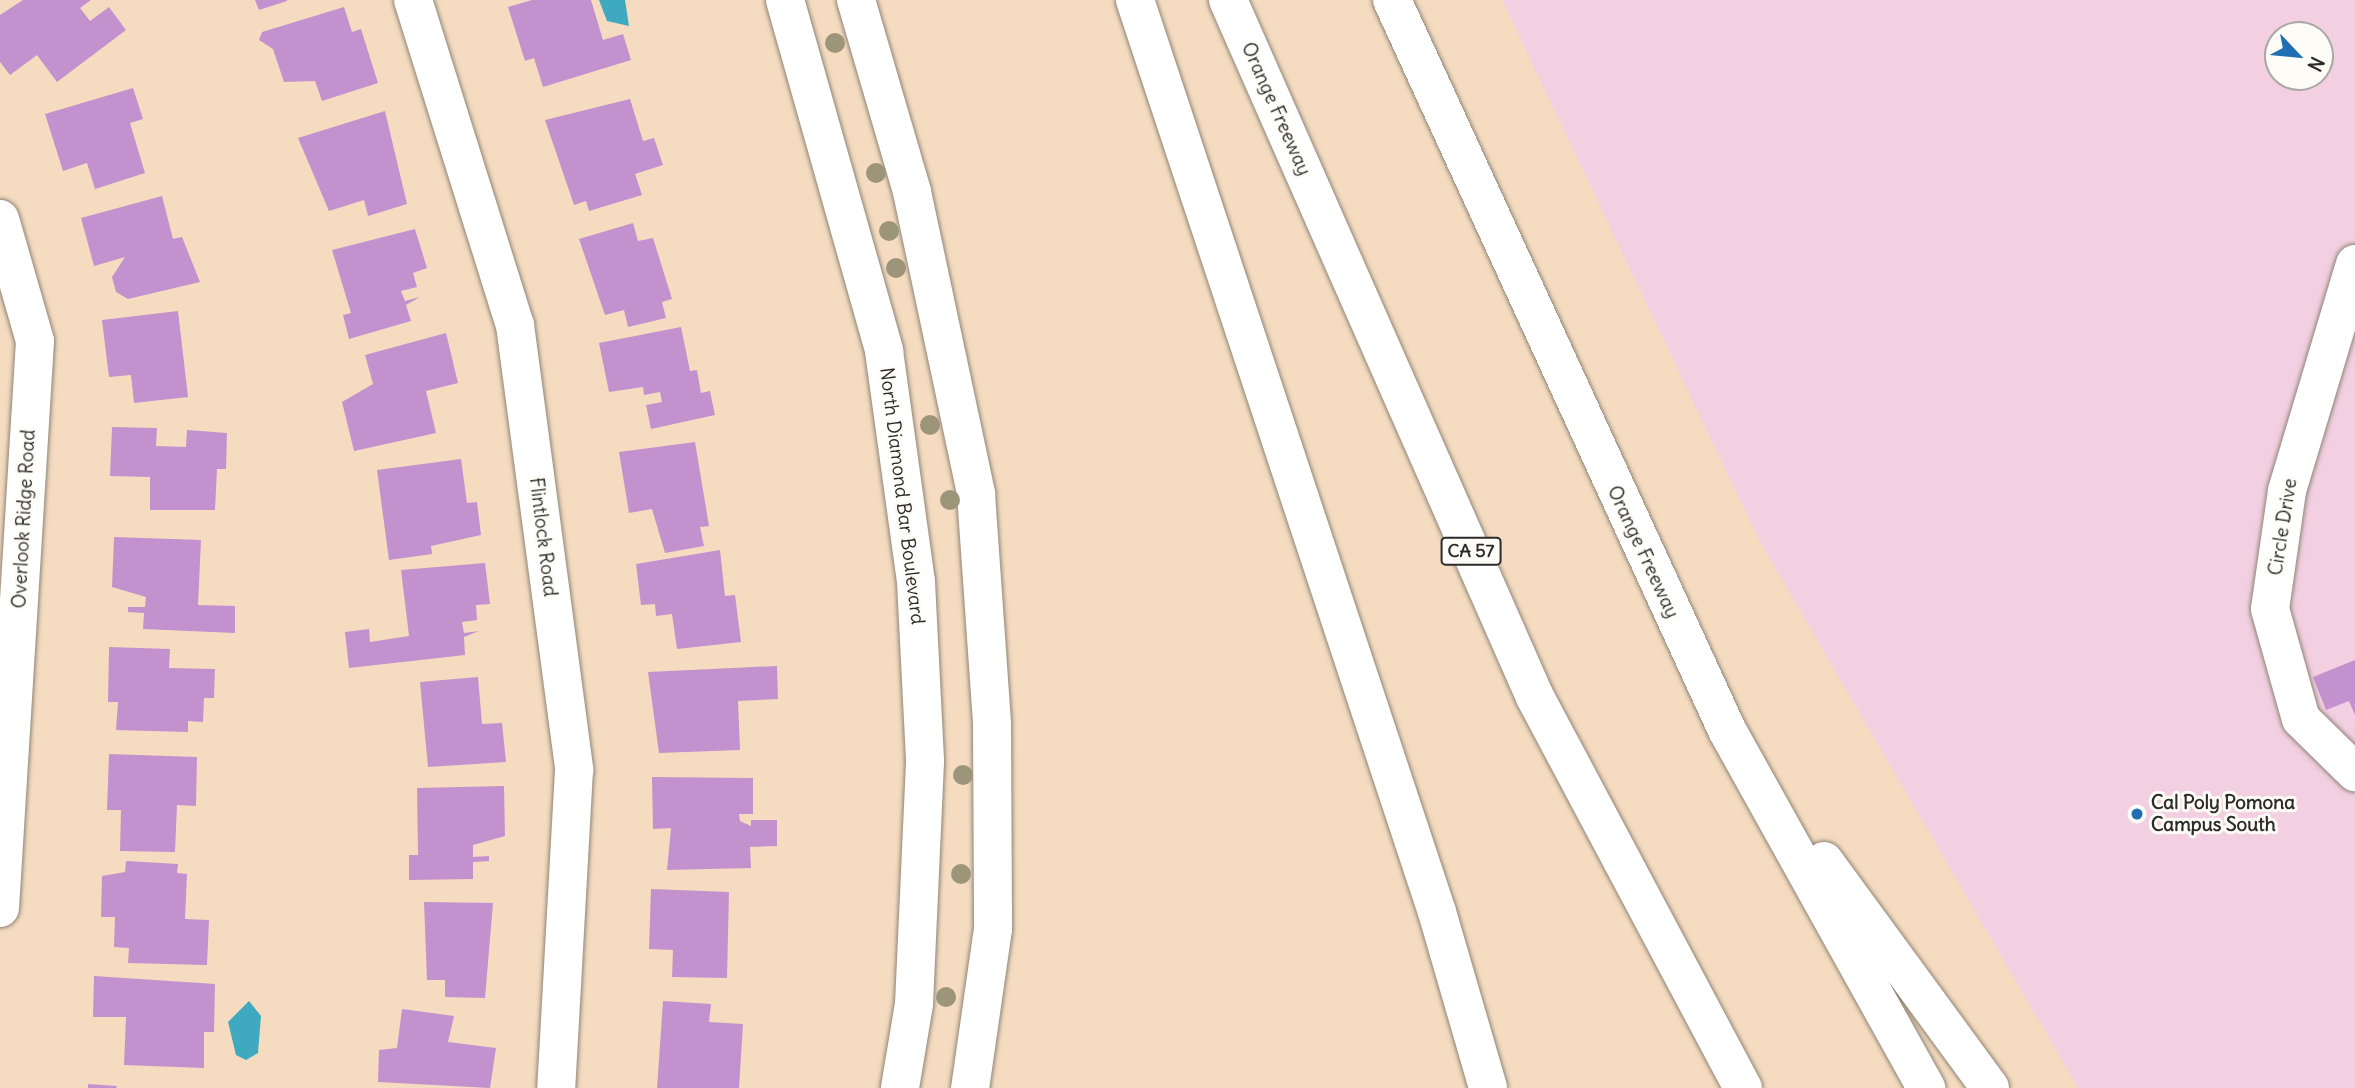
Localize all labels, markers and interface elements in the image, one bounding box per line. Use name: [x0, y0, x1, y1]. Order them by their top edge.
north arrow: [2264, 21, 2334, 91]
street label: Orange Freeway: [1236, 39, 1316, 179]
text: N: [2302, 53, 2330, 75]
street label: North Diamond Bar Boulevard: [875, 366, 929, 626]
street label: Overlook Ridge Road: [8, 429, 40, 609]
street label: Flintlock Road: [524, 476, 562, 598]
street label: Circle Drive: [2264, 477, 2302, 577]
street label: Orange Freeway: [1602, 482, 1684, 622]
road number: CA 57: [1440, 536, 1502, 566]
place label: Cal Poly Pomona Campus South: [2151, 792, 2295, 836]
marker: Cal Poly Pomona Campus South: [2129, 806, 2145, 822]

